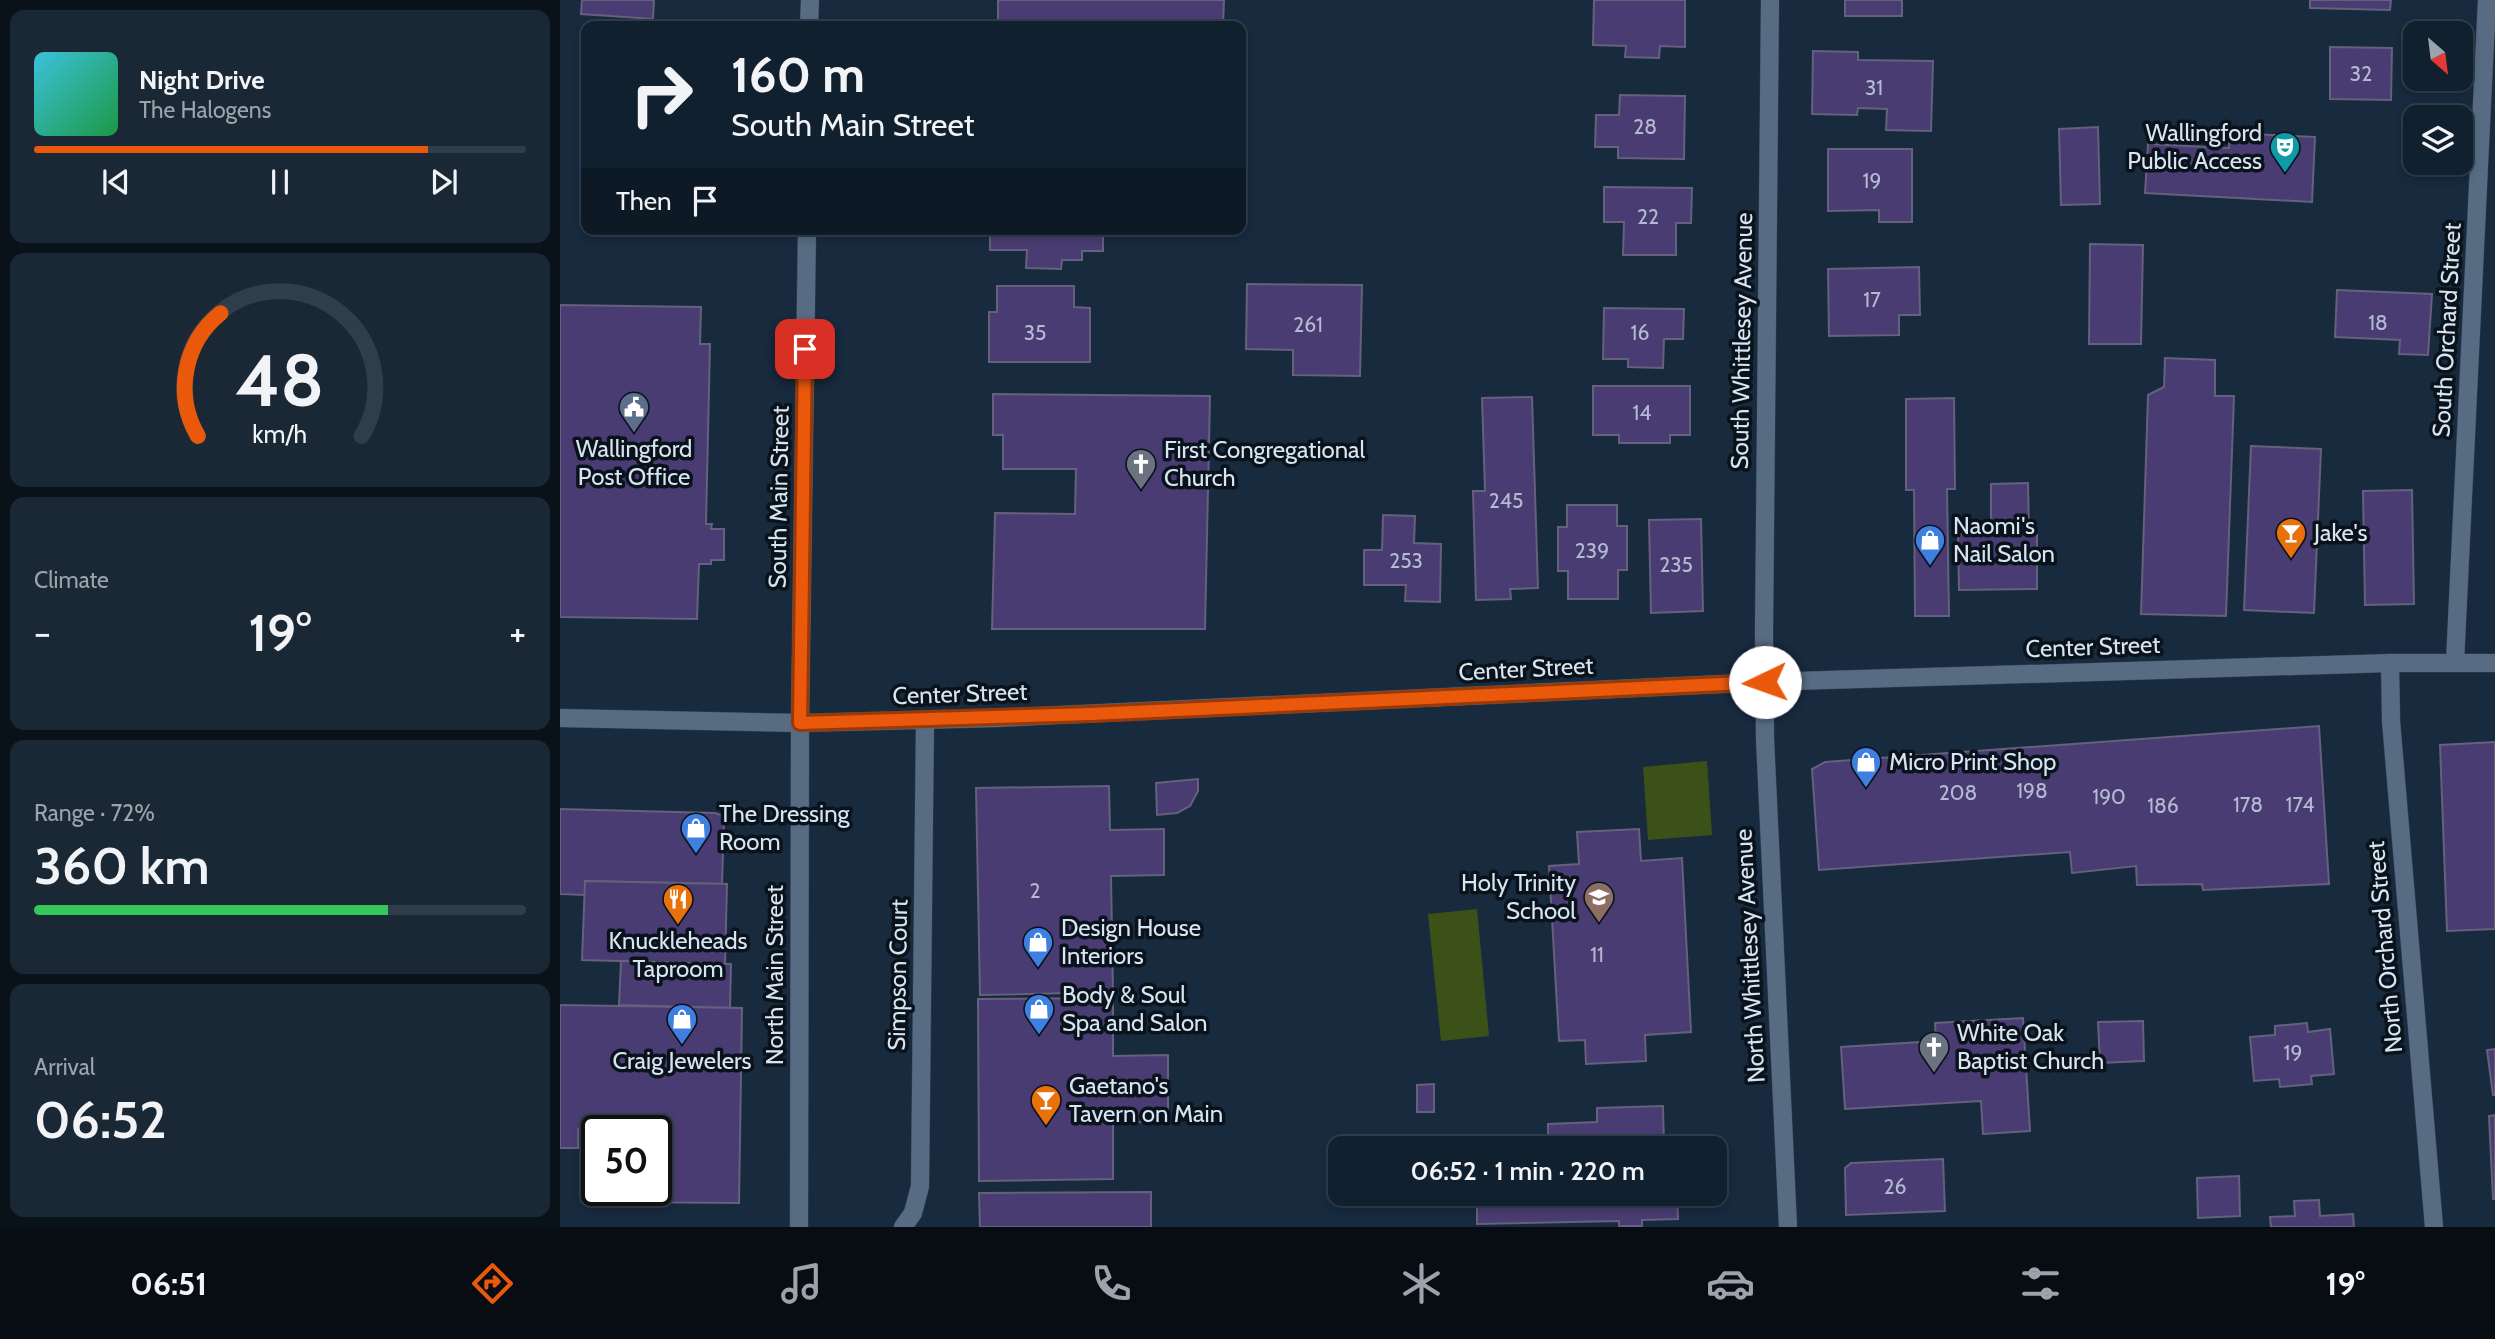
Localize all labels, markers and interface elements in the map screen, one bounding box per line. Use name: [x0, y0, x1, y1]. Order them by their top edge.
north arrow: [2403, 21, 2473, 91]
map controls: [2403, 21, 2473, 175]
text: 160 m: [731, 45, 865, 104]
icon: right: [616, 49, 707, 140]
house number: 32: [2350, 61, 2372, 86]
text: Night Drive: [139, 64, 265, 96]
house number: 31: [1865, 75, 1883, 100]
text: The Halogens: [139, 96, 271, 124]
text: South Main Street: [731, 105, 975, 144]
button: layers: [2403, 105, 2473, 175]
house number: 28: [1633, 114, 1657, 139]
place label: Wallingford Public Access: [2127, 118, 2262, 175]
theatre icon: Wallingford Public Access: [2268, 130, 2302, 174]
icon: previous: [97, 163, 135, 201]
icon: pause: [261, 163, 299, 201]
icon: next: [425, 163, 463, 201]
house number: 19: [1863, 168, 1881, 193]
icon: arrive: [686, 182, 724, 220]
text: Then: [616, 185, 672, 217]
house number: 22: [1637, 204, 1659, 229]
street label: South Whittlesey Avenue: [1725, 212, 1758, 470]
street label: South Orchard Street: [2426, 222, 2467, 438]
house number: 17: [1863, 287, 1881, 312]
house number: 18: [2368, 310, 2388, 335]
house number: 261: [1293, 312, 1323, 337]
pin: [775, 319, 835, 379]
house number: 35: [1024, 320, 1046, 345]
house number: 16: [1631, 320, 1649, 345]
icon: arrive: [786, 330, 824, 368]
text: 48: [235, 337, 325, 425]
public building icon: Wallingford Post Office: [617, 390, 651, 434]
house number: 14: [1633, 400, 1651, 425]
street label: South Main Street: [762, 405, 795, 589]
text: km/h: [253, 419, 307, 449]
place label: Wallingford Post Office: [576, 434, 692, 491]
place label: First Congregational Church: [1164, 435, 1366, 492]
church icon: First Congregational Church: [1124, 447, 1158, 491]
house number: 245: [1489, 488, 1523, 513]
place label: Naomi's Nail Salon: [1953, 511, 2055, 568]
bar icon: Jake's: [2274, 516, 2308, 560]
place label: Jake's: [2313, 518, 2367, 547]
shop icon: Naomi's Nail Salon: [1913, 523, 1947, 567]
house number: 239: [1575, 538, 1609, 563]
house number: 253: [1389, 548, 1423, 573]
house number: 235: [1659, 552, 1693, 577]
text: Climate: [34, 566, 109, 594]
text: 19°: [249, 601, 311, 664]
text: −: [34, 609, 51, 656]
text: +: [509, 609, 526, 656]
street label: Center Street: [2025, 630, 2161, 663]
position arrow: [1728, 645, 1802, 719]
street label: Center Street: [1458, 650, 1594, 687]
street label: Center Street: [892, 677, 1028, 710]
shop icon: Micro Print Shop: [1849, 745, 1883, 789]
place label: Micro Print Shop: [1889, 747, 2056, 776]
house number: 198: [2016, 778, 2048, 803]
house number: 208: [1939, 780, 1977, 805]
house number: 190: [2092, 784, 2126, 809]
house number: 178: [2233, 792, 2263, 817]
house number: 174: [2286, 792, 2314, 817]
house number: 186: [2147, 793, 2179, 818]
text: Range · 72%: [34, 799, 155, 827]
place label: The Dressing Room: [719, 799, 851, 856]
shop icon: The Dressing Room: [679, 811, 713, 855]
street label: North Whittlesey Avenue: [1728, 828, 1771, 1084]
text: 360 km: [34, 834, 210, 897]
street label: North Orchard Street: [2361, 840, 2408, 1054]
place label: Holy Trinity School: [1461, 868, 1576, 925]
house number: 2: [1029, 878, 1041, 903]
school or university icon: Holy Trinity School: [1582, 880, 1616, 924]
restaurant icon: Knuckleheads Taproom: [661, 882, 695, 926]
street label: North Main Street: [760, 885, 789, 1065]
street label: Simpson Court: [882, 899, 913, 1051]
place label: Design House Interiors: [1061, 913, 1201, 970]
shop icon: Design House Interiors: [1021, 925, 1055, 969]
place label: Knuckleheads Taproom: [608, 926, 748, 983]
house number: 11: [1590, 942, 1604, 967]
place label: Body & Soul Spa and Salon: [1062, 980, 1208, 1037]
shop icon: Body & Soul Spa and Salon: [1022, 992, 1056, 1036]
shop icon: Craig Jewelers: [665, 1002, 699, 1046]
place label: White Oak Baptist Church: [1957, 1018, 2104, 1075]
church icon: White Oak Baptist Church: [1917, 1030, 1951, 1074]
house number: 19: [2284, 1040, 2302, 1065]
place label: Craig Jewelers: [613, 1046, 752, 1075]
text: Arrival: [34, 1053, 95, 1081]
place label: Gaetano's Tavern on Main: [1069, 1071, 1223, 1128]
bar icon: Gaetano's Tavern on Main: [1029, 1083, 1063, 1127]
text: 06:52: [34, 1088, 167, 1151]
speed limit sign: 50: [581, 1115, 672, 1206]
text: 06:52 · 1 min · 220 m: [1410, 1155, 1645, 1187]
house number: 26: [1884, 1174, 1907, 1199]
icon: directions: [468, 1259, 517, 1308]
icon: music: [777, 1259, 826, 1308]
icon: phone: [1087, 1259, 1136, 1308]
icon: climate: [1397, 1259, 1446, 1308]
icon: car: [1706, 1259, 1755, 1308]
icon: filters: [2016, 1259, 2065, 1308]
text: 06:51: [130, 1264, 207, 1303]
text: 19°: [2326, 1264, 2365, 1303]

